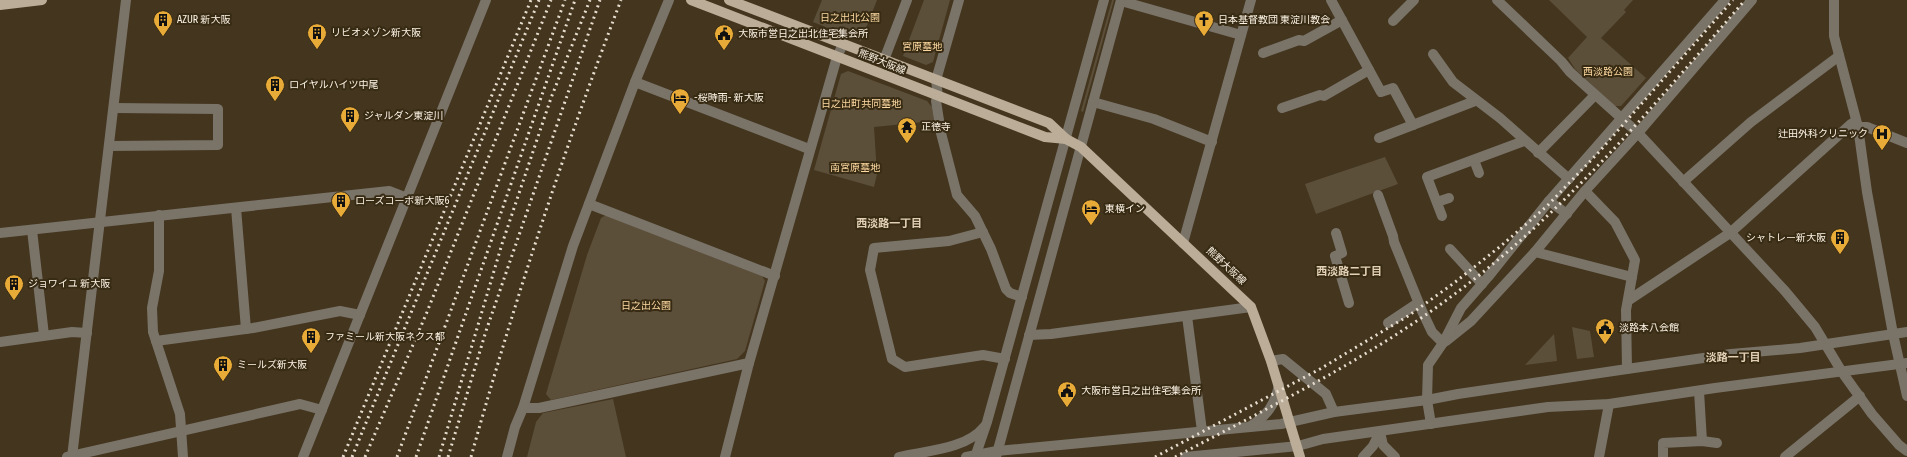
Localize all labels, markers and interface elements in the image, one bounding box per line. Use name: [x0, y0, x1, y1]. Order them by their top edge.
building icon: AZUR 新大阪: [152, 9, 174, 37]
church icon: 日本基督教団 東淀川教会: [1193, 9, 1215, 37]
park label: 日之出北公園: [820, 12, 880, 24]
place label: AZUR 新大阪: [177, 14, 231, 26]
place label: 日本基督教団 東淀川教会: [1218, 14, 1330, 26]
building icon: リビオメゾン新大阪: [306, 22, 328, 50]
public building icon: 大阪市営日之出北住宅集会所: [713, 23, 735, 51]
place label: リビオメゾン新大阪: [331, 27, 421, 39]
place label: 大阪市営日之出北住宅集会所: [738, 28, 868, 40]
park label: 宮原墓地: [902, 41, 943, 53]
street label: 熊野大阪線: [857, 47, 907, 77]
park label: 西淡路公園: [1583, 66, 1633, 78]
building icon: ロイヤルハイツ中尾: [264, 74, 286, 102]
place label: ロイヤルハイツ中尾: [289, 79, 379, 91]
hotel icon: -桜時雨- 新大阪: [669, 87, 691, 115]
place label: -桜時雨- 新大阪: [694, 92, 764, 104]
park label: 日之出町共同墓地: [821, 98, 902, 110]
building icon: ジャルダン東淀川: [339, 105, 361, 133]
place label: ジャルダン東淀川: [364, 110, 444, 122]
temple icon: 正徳寺: [896, 116, 918, 144]
place label: 正徳寺: [921, 121, 951, 133]
hospital icon: 辻田外科クリニック: [1871, 123, 1893, 151]
place label: 辻田外科クリニック: [1778, 128, 1868, 140]
park label: 南宮原墓地: [830, 162, 881, 174]
building icon: ローズコーポ新大阪6: [330, 190, 352, 218]
place label: ローズコーポ新大阪6: [355, 195, 449, 207]
hotel icon: 東横イン: [1080, 198, 1102, 226]
place label: 東横イン: [1105, 203, 1145, 215]
district label: 西淡路一丁目: [856, 217, 922, 230]
building icon: シャトレー新大阪: [1829, 227, 1851, 255]
place label: シャトレー新大阪: [1746, 232, 1826, 244]
street label: 熊野大阪線: [1204, 245, 1248, 287]
district label: 西淡路二丁目: [1316, 265, 1382, 278]
building icon: ジョワイユ 新大阪: [3, 273, 25, 301]
place label: ジョワイユ 新大阪: [28, 278, 110, 290]
park label: 日之出公園: [621, 300, 671, 312]
public building icon: 淡路本八会館: [1594, 317, 1616, 345]
place label: 淡路本八会館: [1619, 322, 1679, 334]
building icon: ファミール新大阪ネクス都: [300, 326, 322, 354]
place label: ファミール新大阪ネクス都: [325, 331, 445, 343]
district label: 淡路一丁目: [1706, 351, 1761, 364]
building icon: ミールズ新大阪: [212, 354, 234, 382]
place label: ミールズ新大阪: [237, 359, 307, 371]
public building icon: 大阪市営日之出住宅集会所: [1056, 380, 1078, 408]
place label: 大阪市営日之出住宅集会所: [1081, 385, 1201, 397]

